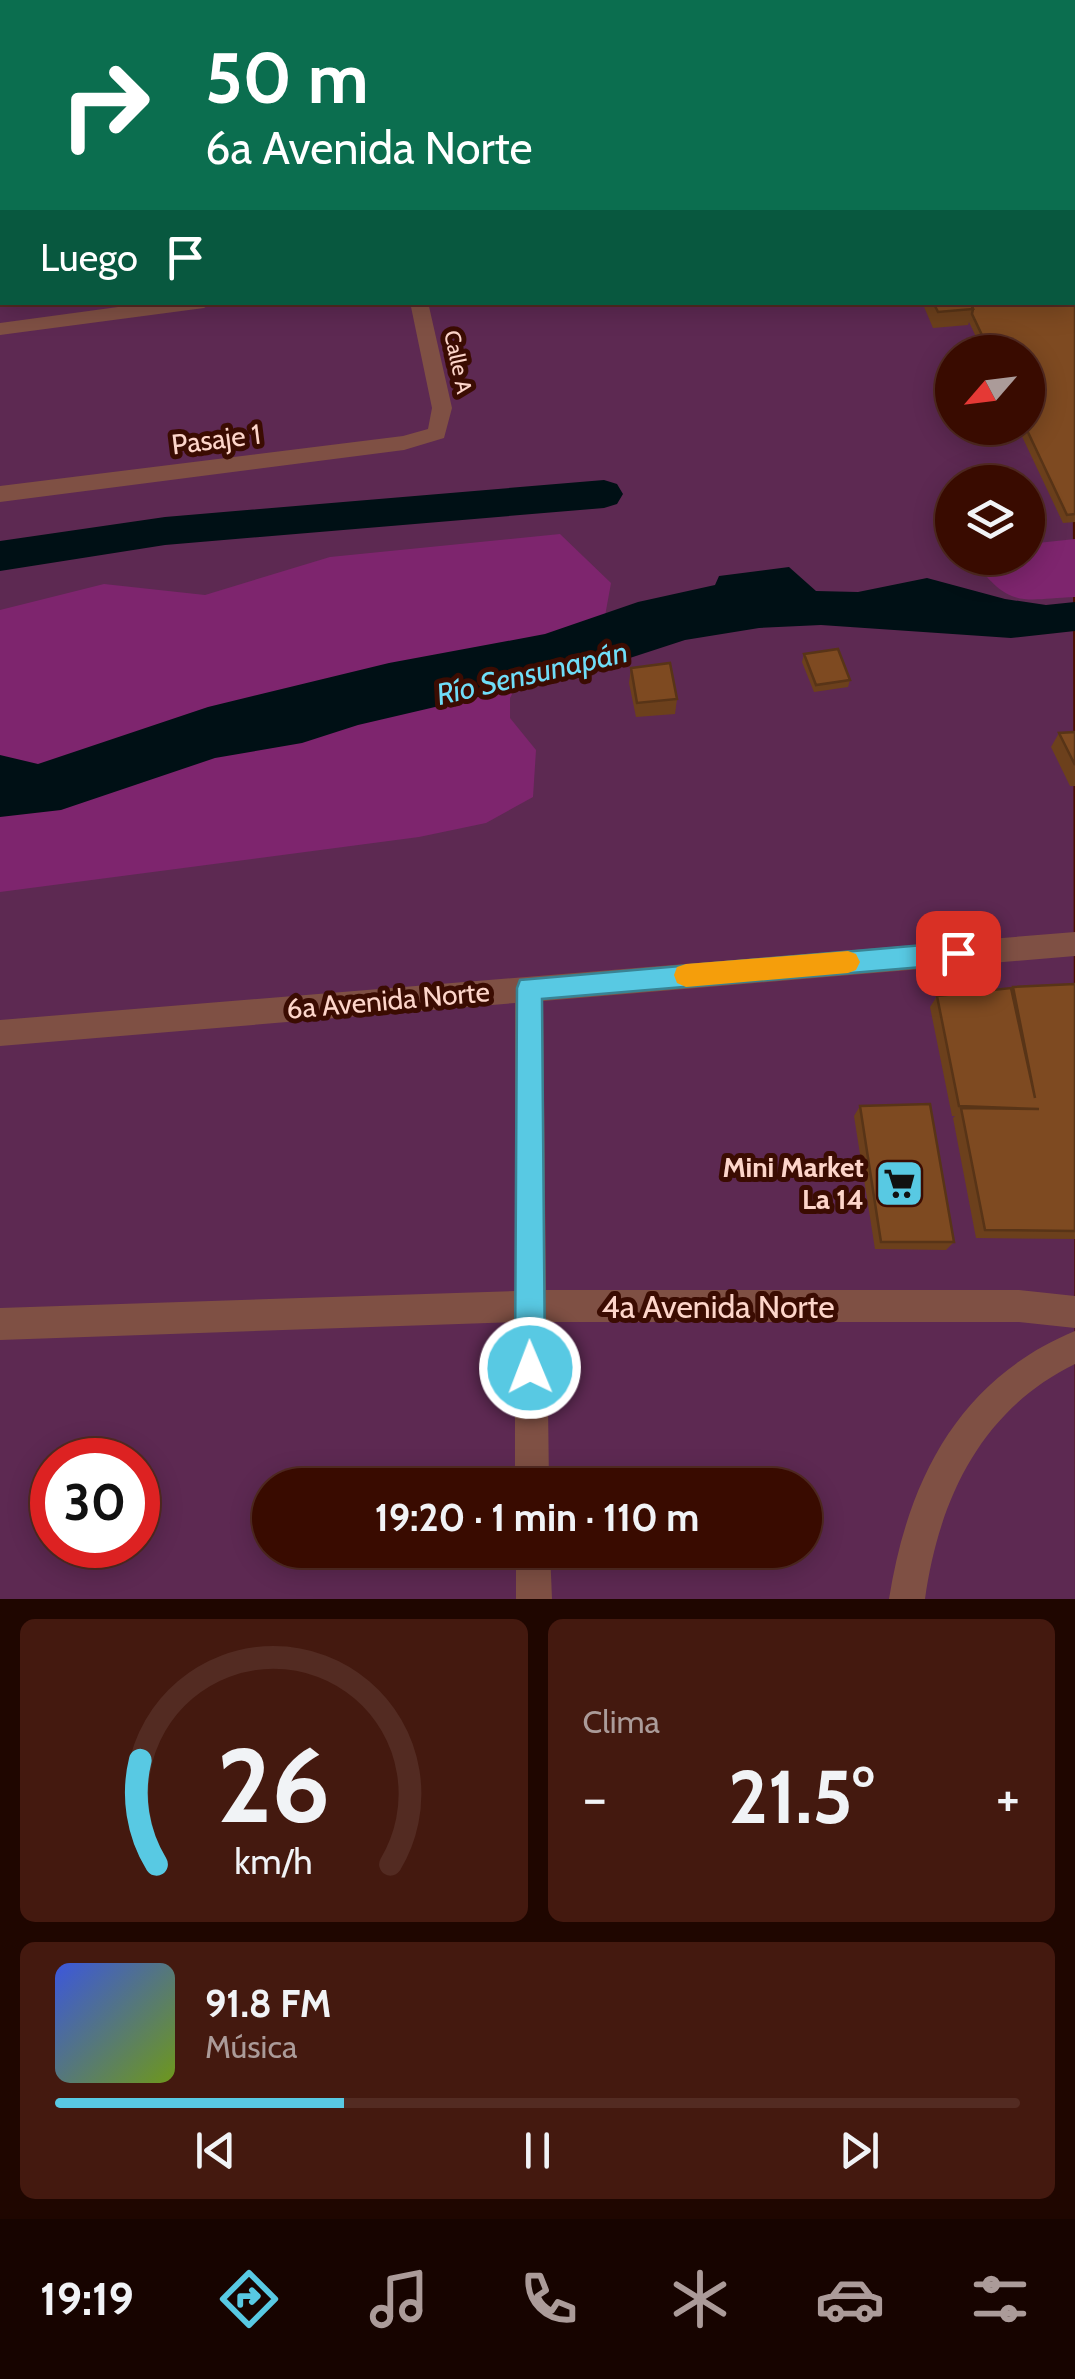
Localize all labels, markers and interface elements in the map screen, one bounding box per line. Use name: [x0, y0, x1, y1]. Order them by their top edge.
text: 50 m: [205, 35, 369, 121]
icon: right: [40, 40, 170, 170]
text: 6a Avenida Norte: [205, 121, 533, 175]
icon: arrive: [158, 230, 213, 285]
text: Luego: [40, 234, 138, 281]
street label: Calle A: [438, 328, 478, 397]
north arrow: [935, 335, 1045, 445]
map controls: [935, 335, 1045, 575]
street label: Pasaje 1: [169, 417, 263, 461]
button: layers: [935, 465, 1045, 575]
water label: Río Sensunapán: [433, 633, 631, 713]
pin: [916, 911, 1001, 996]
icon: arrive: [931, 926, 986, 981]
street label: 6a Avenida Norte: [285, 974, 491, 1026]
place label: Mini Market La 14: [722, 1150, 864, 1216]
supermarket icon: Mini Market La 14: [873, 1157, 925, 1209]
street label: 4a Avenida Norte: [601, 1287, 835, 1326]
position arrow: [478, 1316, 582, 1420]
speed limit sign: 30: [30, 1438, 160, 1568]
text: 19:20 · 1 min · 110 m: [375, 1494, 699, 1541]
text: Clima: [583, 1702, 660, 1741]
text: 26: [217, 1722, 330, 1848]
text: 21.5°: [728, 1751, 874, 1842]
text: −: [583, 1764, 607, 1831]
text: +: [996, 1764, 1020, 1831]
text: km/h: [235, 1840, 313, 1883]
text: 91.8 FM: [205, 1980, 331, 2027]
text: Música: [205, 2027, 297, 2066]
icon: previous: [188, 2123, 243, 2178]
icon: pause: [510, 2123, 565, 2178]
icon: next: [832, 2123, 887, 2178]
icon: directions: [214, 2264, 284, 2334]
icon: music: [364, 2264, 434, 2334]
icon: phone: [514, 2264, 584, 2334]
icon: climate: [665, 2264, 735, 2334]
icon: car: [815, 2264, 885, 2334]
icon: filters: [965, 2264, 1035, 2334]
text: 19:19: [40, 2272, 134, 2326]

